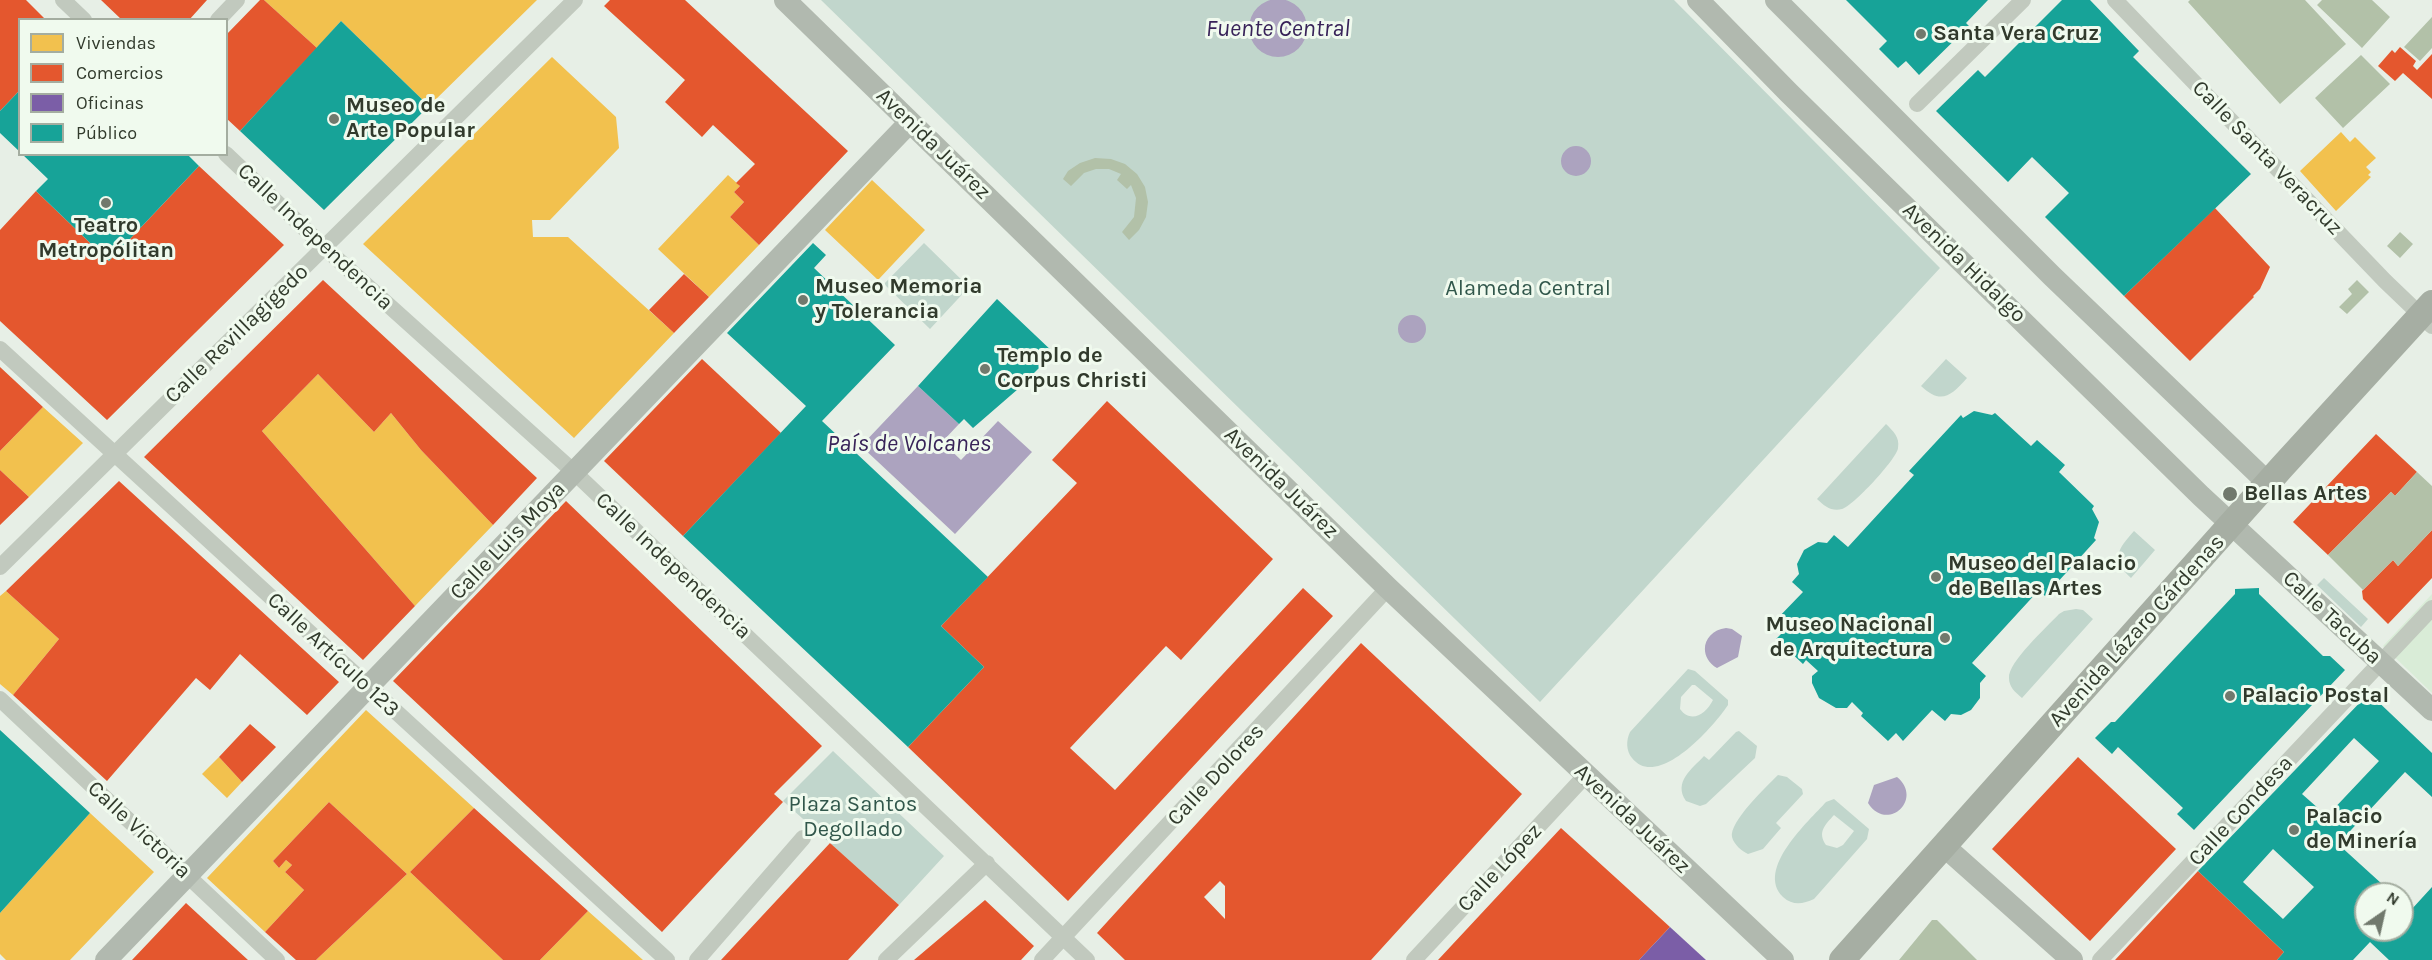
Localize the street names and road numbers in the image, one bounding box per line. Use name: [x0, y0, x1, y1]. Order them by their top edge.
street label: Calle Santa Veracruz: [2186, 75, 2348, 241]
street label: Avenida Juárez: [870, 83, 996, 205]
street label: Calle Independencia: [232, 158, 398, 316]
street label: Avenida Hidalgo: [1897, 197, 2031, 329]
street label: Calle Revillagigedo: [160, 259, 314, 409]
street label: Avenida Juárez: [1218, 422, 1344, 544]
street label: Calle Luis Moya: [445, 476, 571, 606]
street label: Calle Independencia: [590, 487, 756, 645]
street label: Avenida Lázaro Cárdenas: [2044, 529, 2230, 733]
street label: Calle Tacuba: [2277, 566, 2387, 670]
street label: Calle Artículo 123: [261, 587, 405, 723]
street label: Calle Dolores: [1162, 718, 1270, 832]
street label: Calle Condesa: [2183, 750, 2299, 872]
street label: Avenida Juárez: [1569, 759, 1695, 879]
street label: Calle Victoria: [82, 775, 196, 885]
street label: Calle López: [1452, 818, 1548, 918]

